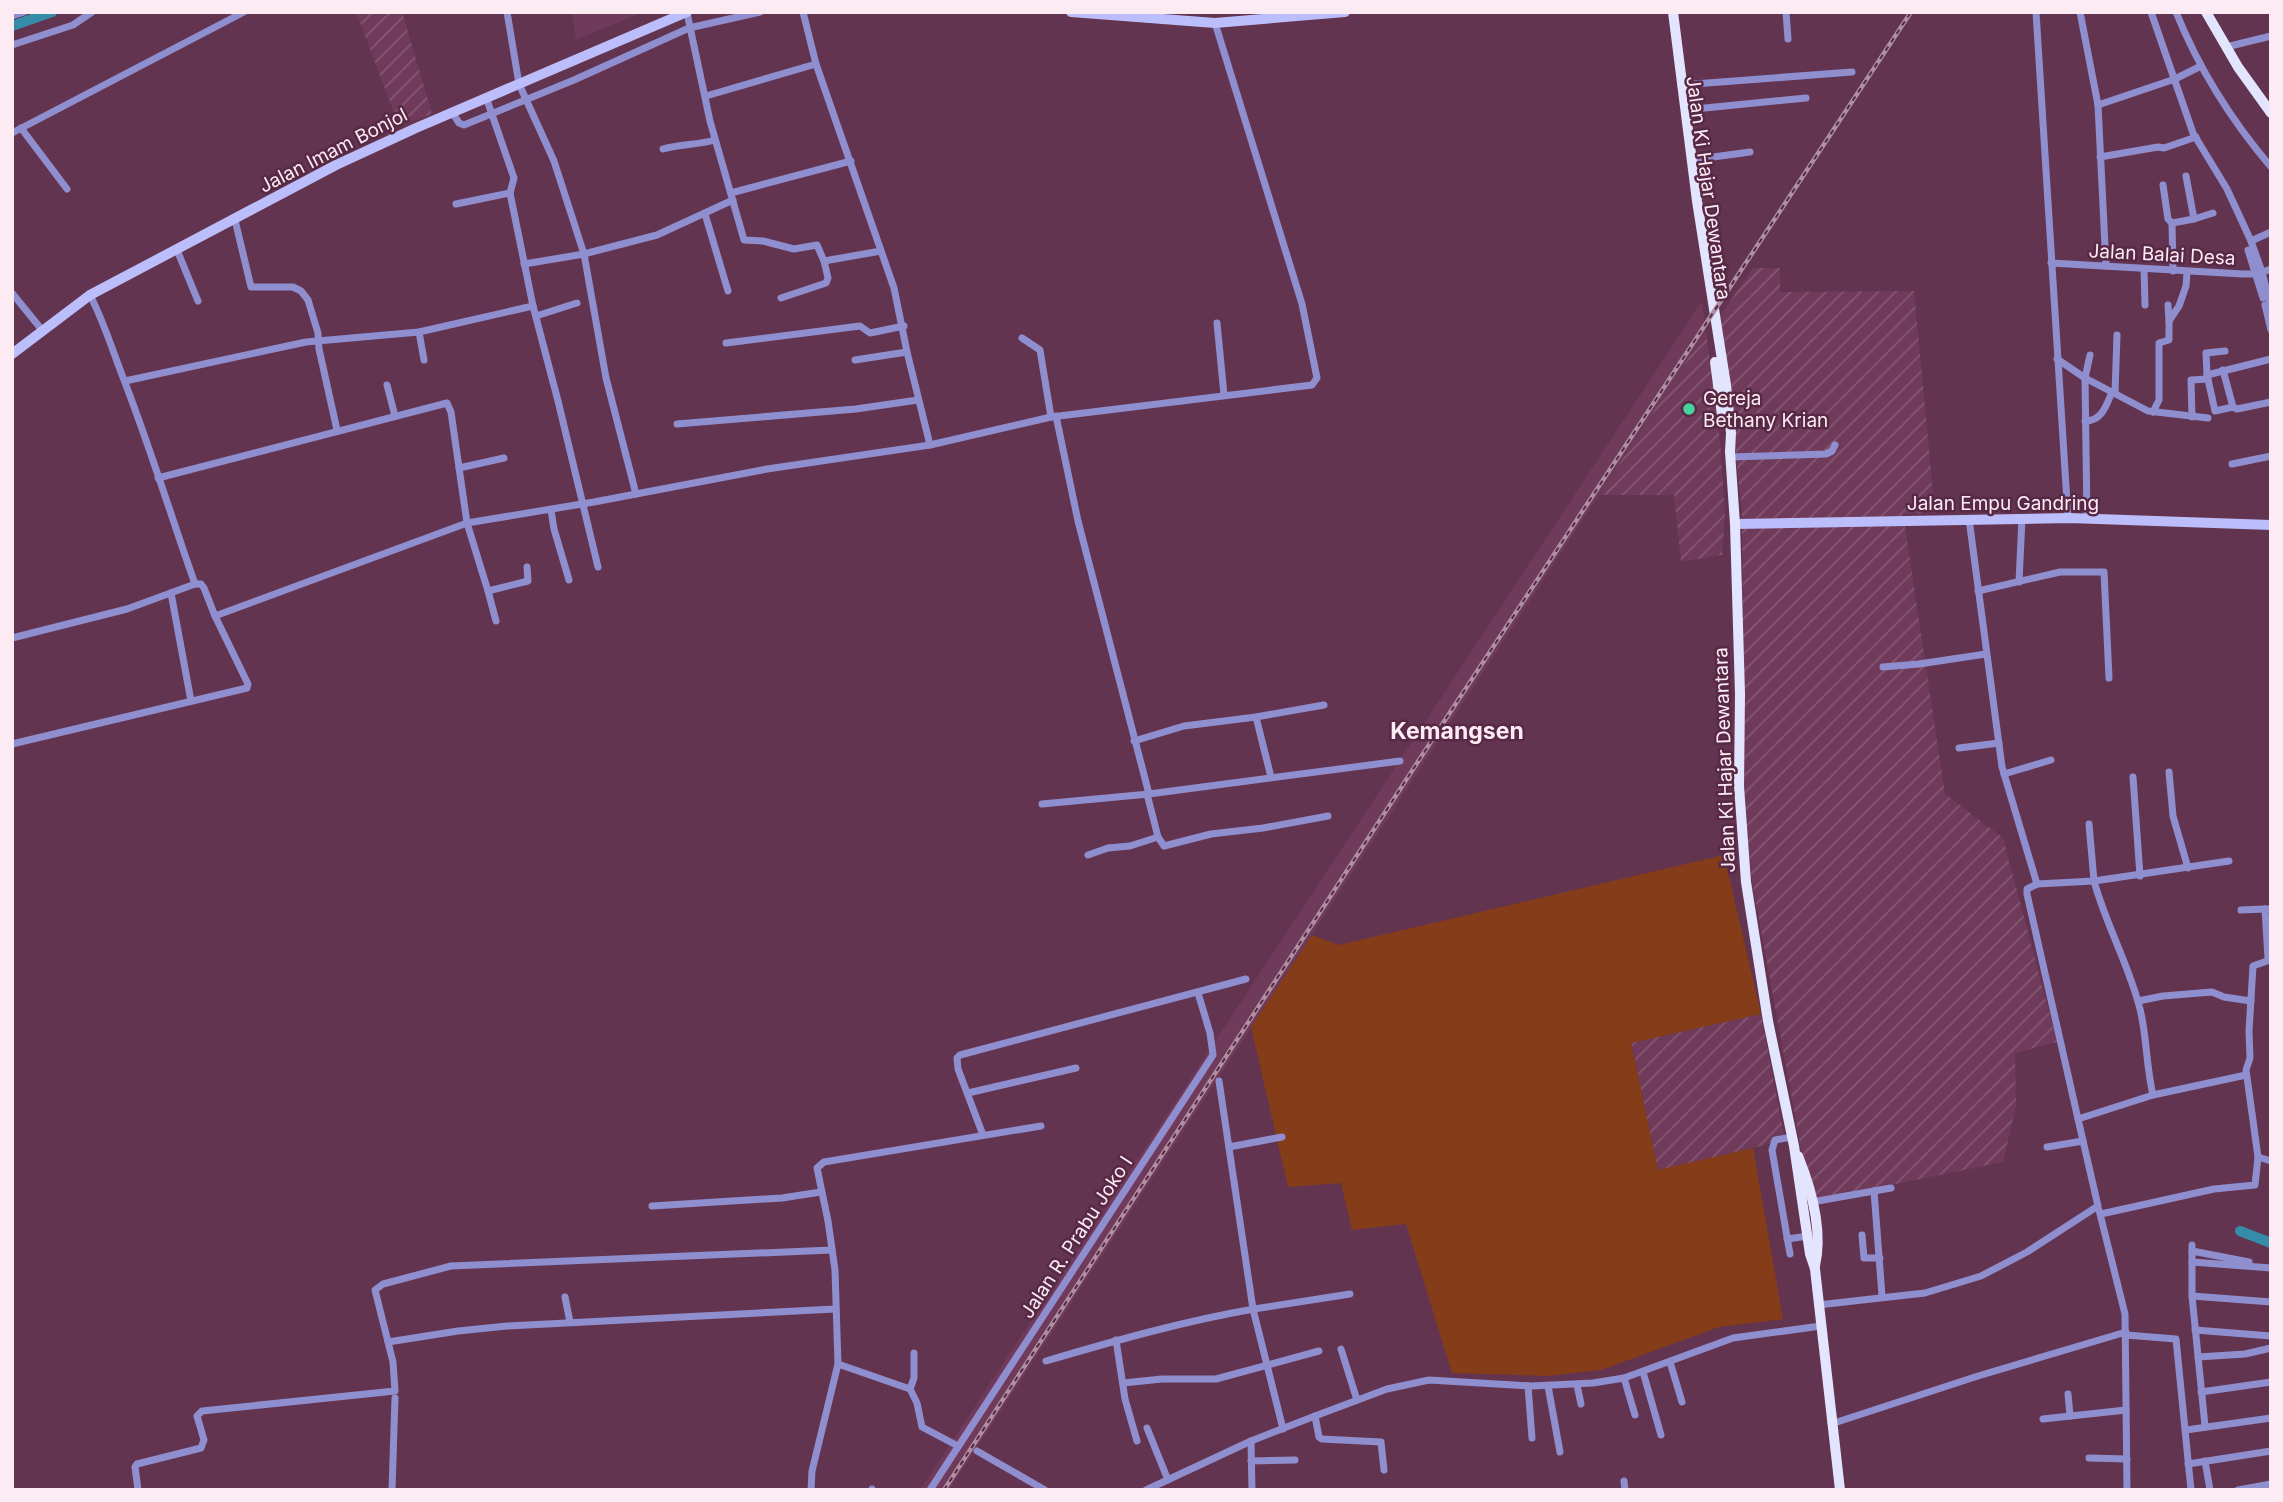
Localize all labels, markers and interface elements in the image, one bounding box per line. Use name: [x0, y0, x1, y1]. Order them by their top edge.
street label: Jalan Ki Hajar Dewantara: [1681, 75, 1736, 301]
street label: Jalan Imam Bonjol: [255, 103, 411, 198]
street label: Jalan Balai Desa: [2088, 239, 2236, 270]
place label: Gereja Bethany Krian: [1703, 387, 1828, 432]
marker: Gereja Bethany Krian: [1681, 401, 1697, 417]
street label: Jalan Empu Gandring: [1907, 492, 2099, 515]
street label: Jalan Ki Hajar Dewantara: [1709, 647, 1740, 873]
district label: Kemangsen: [1390, 717, 1524, 745]
street label: Jalan R. Prabu Joko I: [1015, 1152, 1137, 1323]

